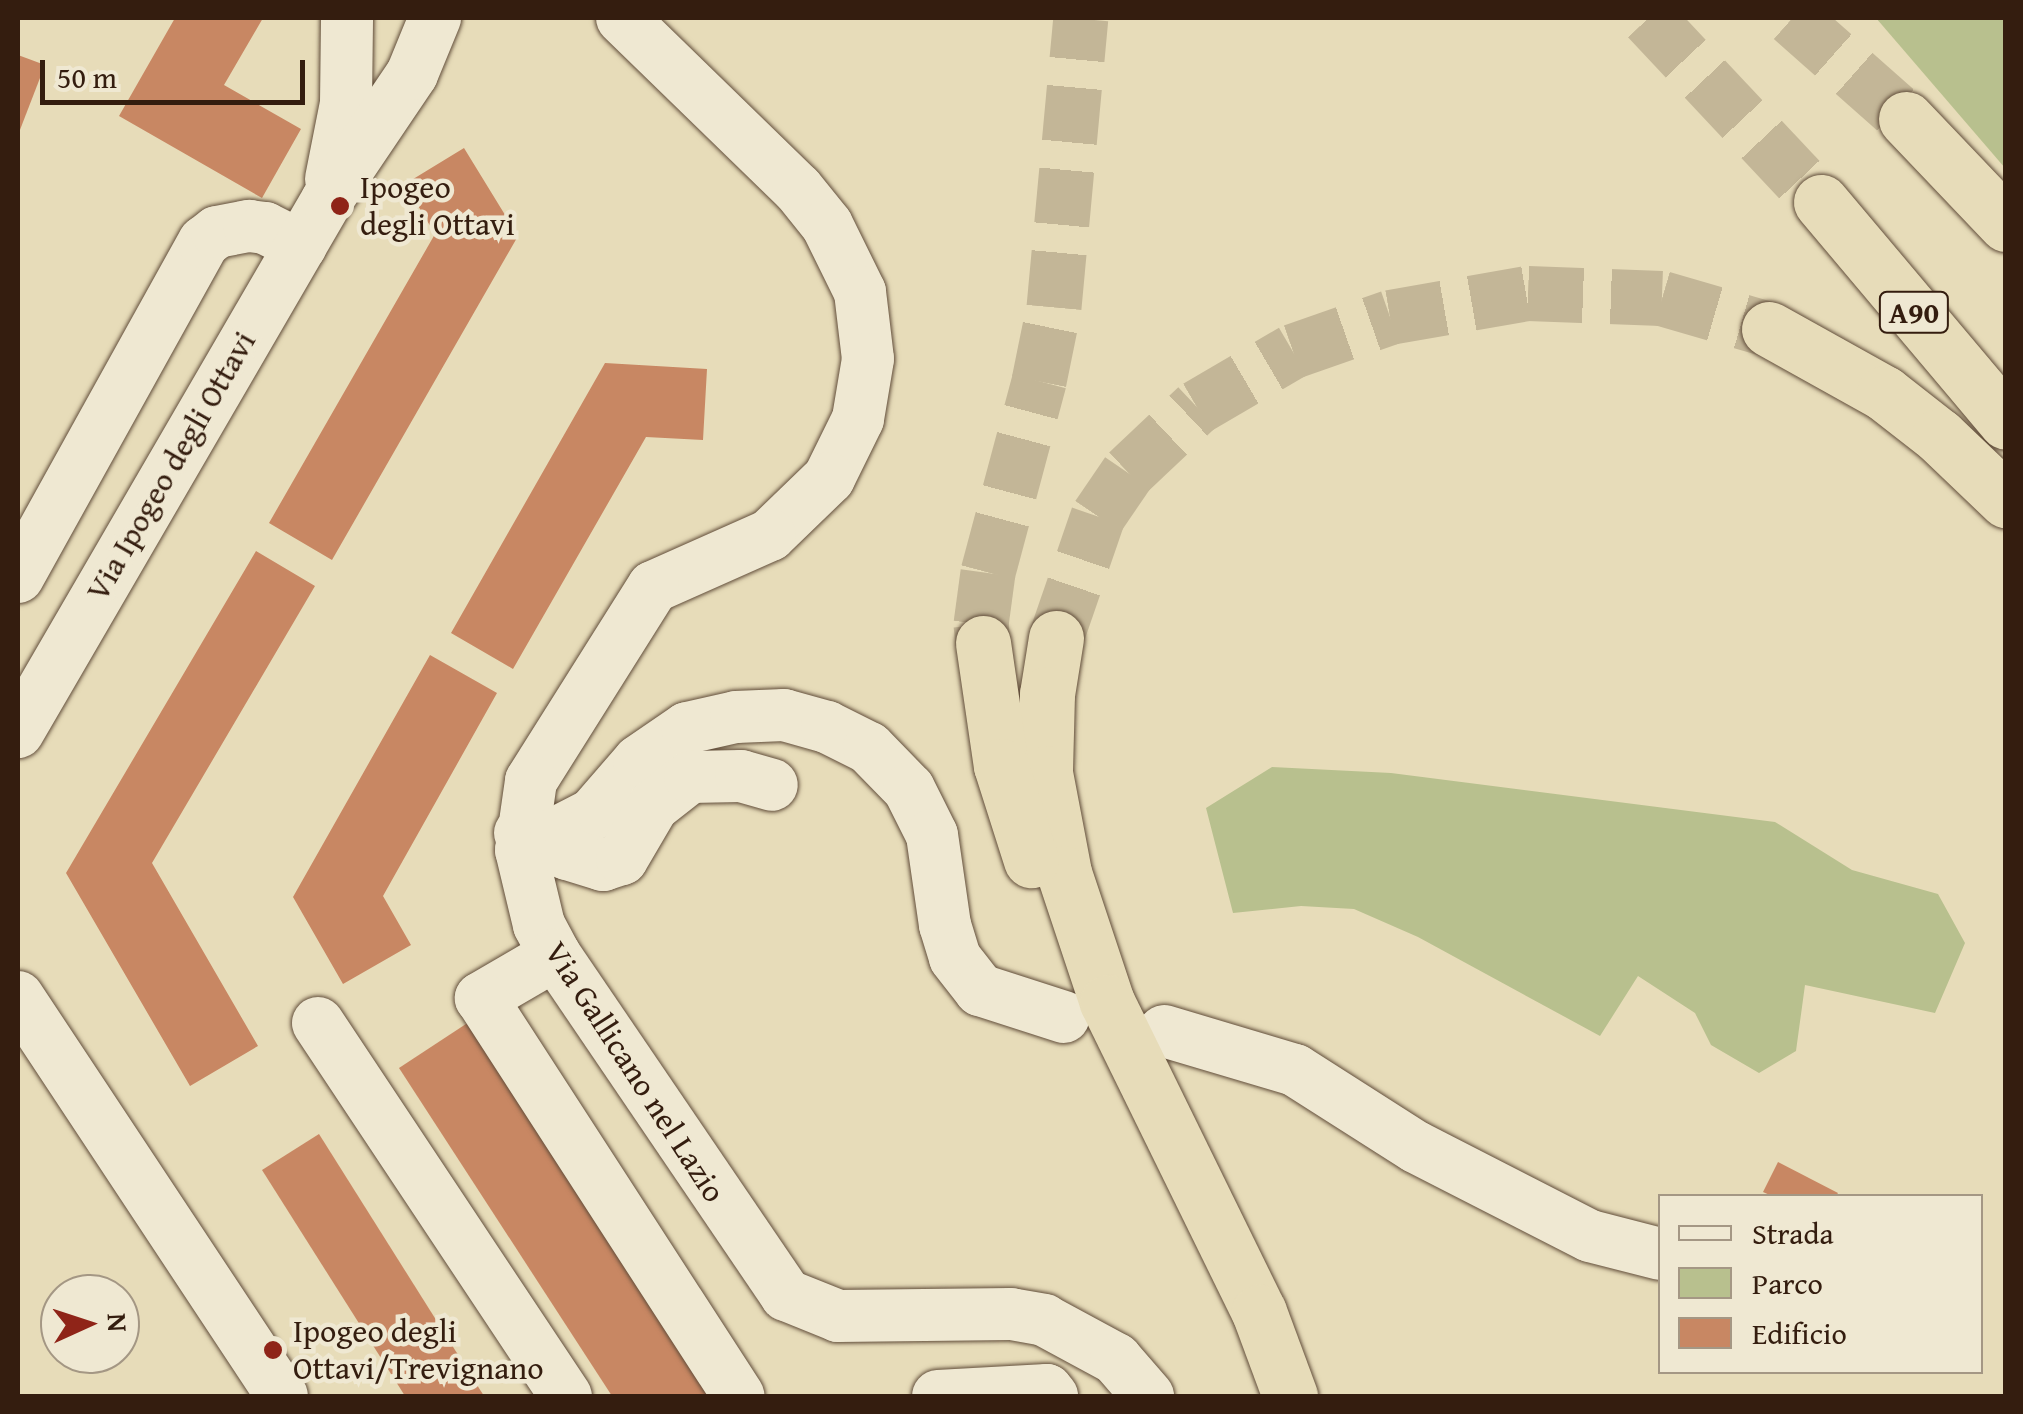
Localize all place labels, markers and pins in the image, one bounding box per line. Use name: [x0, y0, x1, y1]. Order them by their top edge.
place label: Ipogeo degli Ottavi: [360, 169, 515, 244]
marker: Ipogeo degli Ottavi: [329, 195, 351, 217]
place label: Ipogeo degli Ottavi/Trevignano: [293, 1313, 544, 1388]
marker: Ipogeo degli Ottavi/Trevignano: [262, 1339, 284, 1361]

